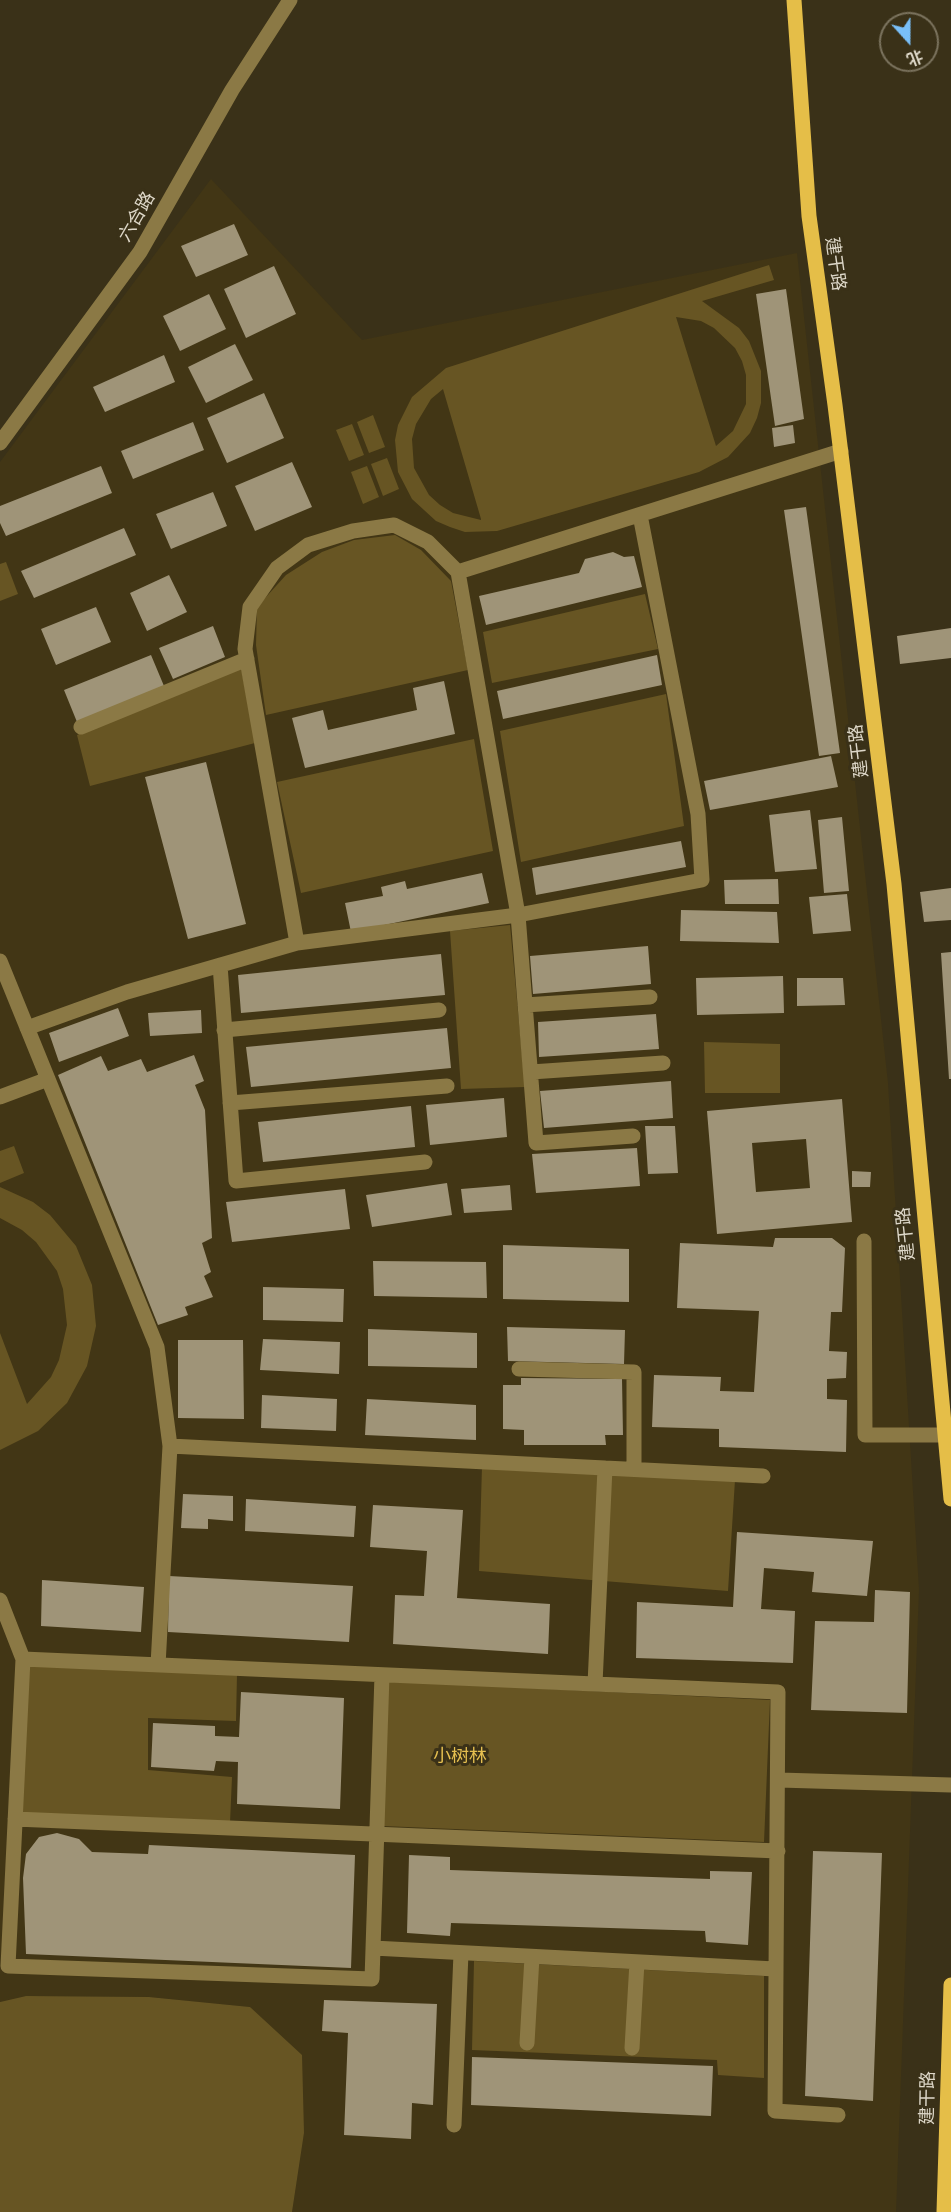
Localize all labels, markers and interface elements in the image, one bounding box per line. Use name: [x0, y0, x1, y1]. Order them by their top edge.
north arrow: [879, 12, 939, 72]
text: 北: [904, 46, 926, 69]
street label: 六合路: [114, 188, 160, 246]
street label: 建干路: [821, 236, 849, 292]
street label: 建干路: [845, 723, 873, 779]
street label: 建干路: [892, 1206, 920, 1262]
park label: 小树林: [433, 1746, 487, 1768]
street label: 建干路: [917, 2071, 939, 2125]

